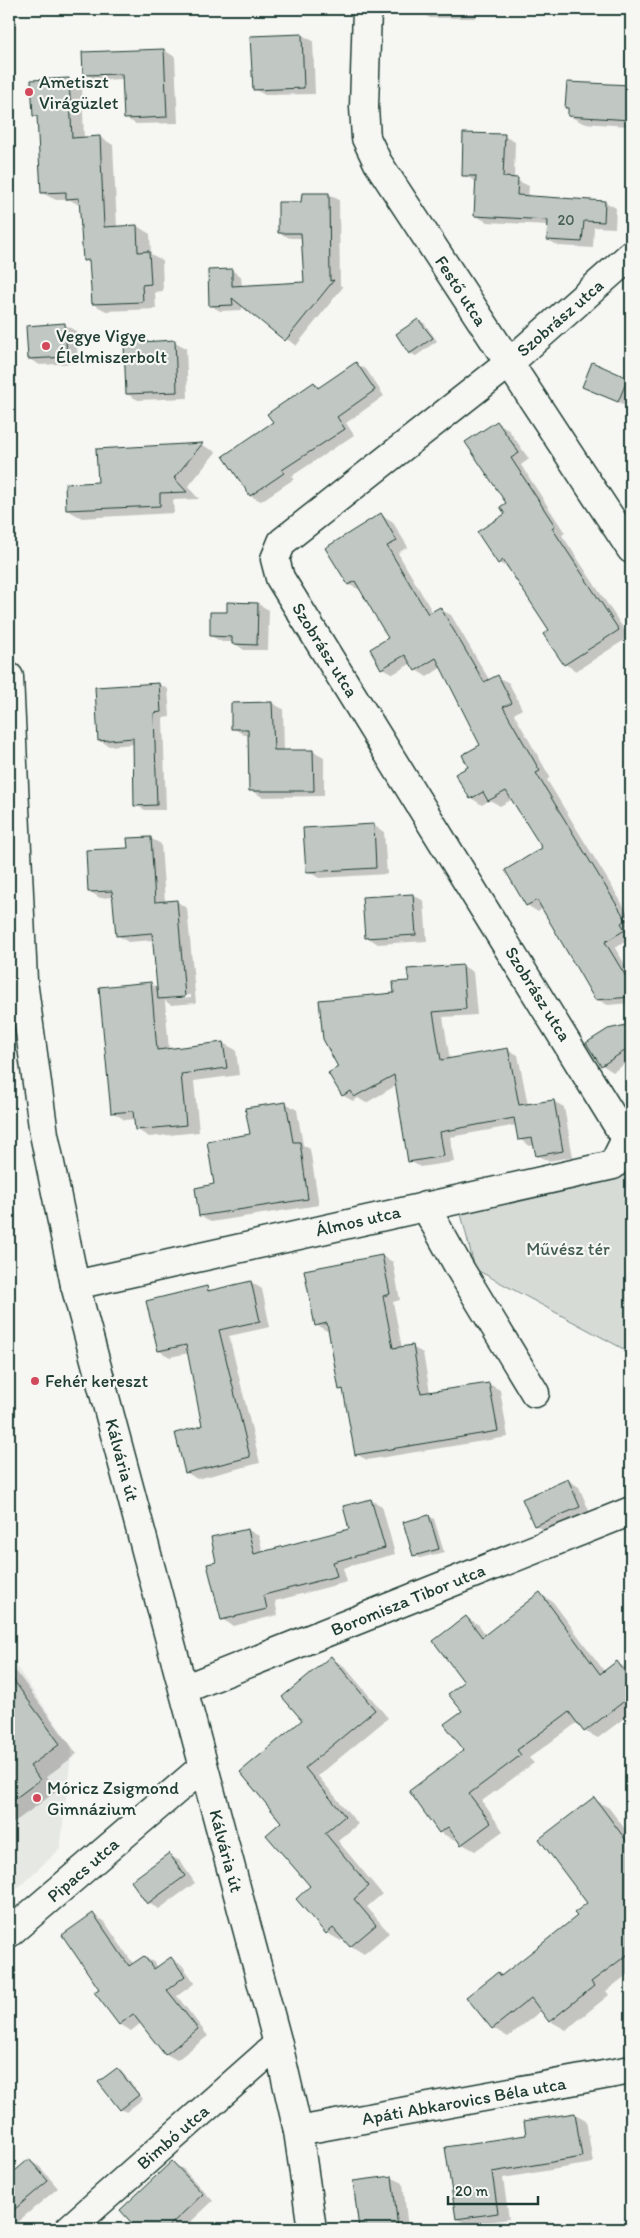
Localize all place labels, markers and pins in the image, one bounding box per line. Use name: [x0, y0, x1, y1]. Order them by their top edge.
place label: Ametiszt Virágüzlet: [39, 71, 119, 114]
marker: Ametiszt Virágüzlet: [23, 86, 35, 98]
place label: Vegye Vigye Élelmiszerbolt: [56, 325, 167, 368]
marker: Vegye Vigye Élelmiszerbolt: [40, 340, 52, 352]
place label: Fehér kereszt: [45, 1370, 148, 1392]
marker: Fehér kereszt: [29, 1375, 41, 1387]
place label: Móricz Zsigmond Gimnázium: [47, 1777, 179, 1820]
marker: Móricz Zsigmond Gimnázium: [31, 1792, 43, 1804]

